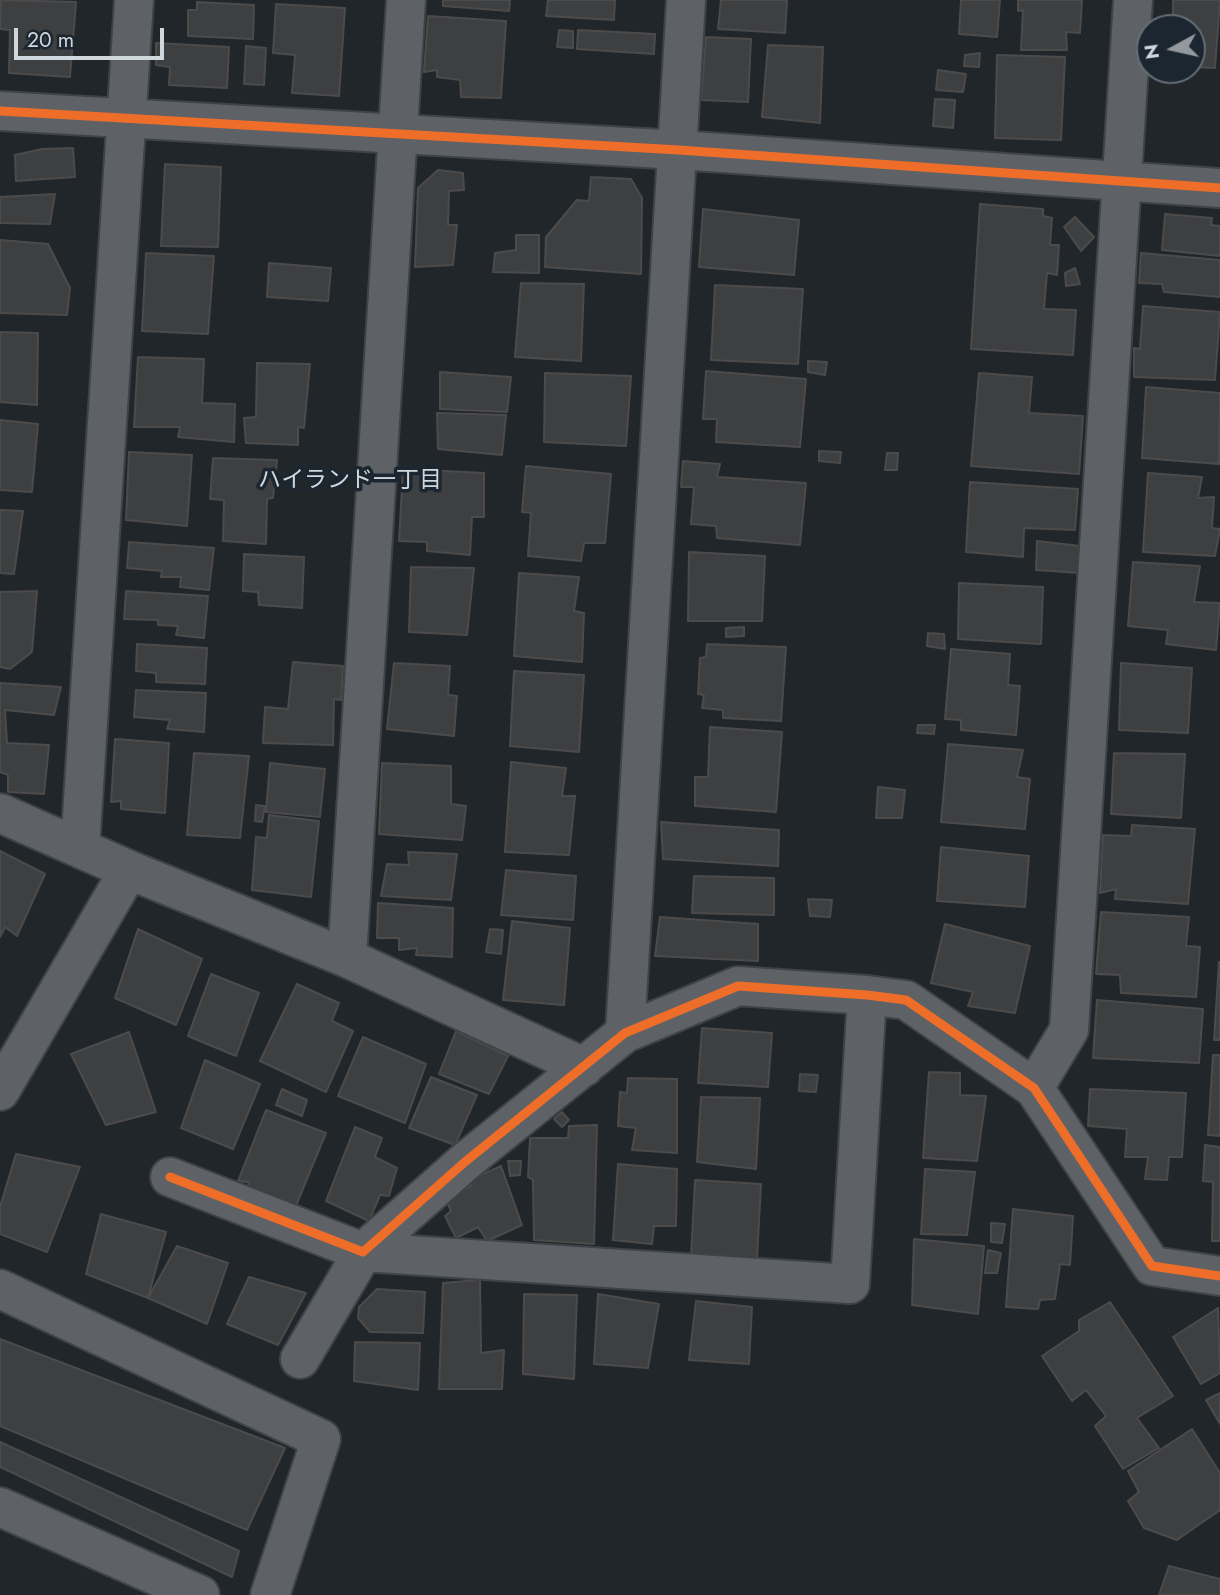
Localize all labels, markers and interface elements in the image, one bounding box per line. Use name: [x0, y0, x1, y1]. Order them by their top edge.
scale bar: [18, 14, 168, 58]
north arrow: [1136, 14, 1206, 84]
text: 20 m: [27, 25, 74, 55]
text: N: [1137, 42, 1166, 61]
district label: ハイランド一丁目: [258, 467, 442, 495]

